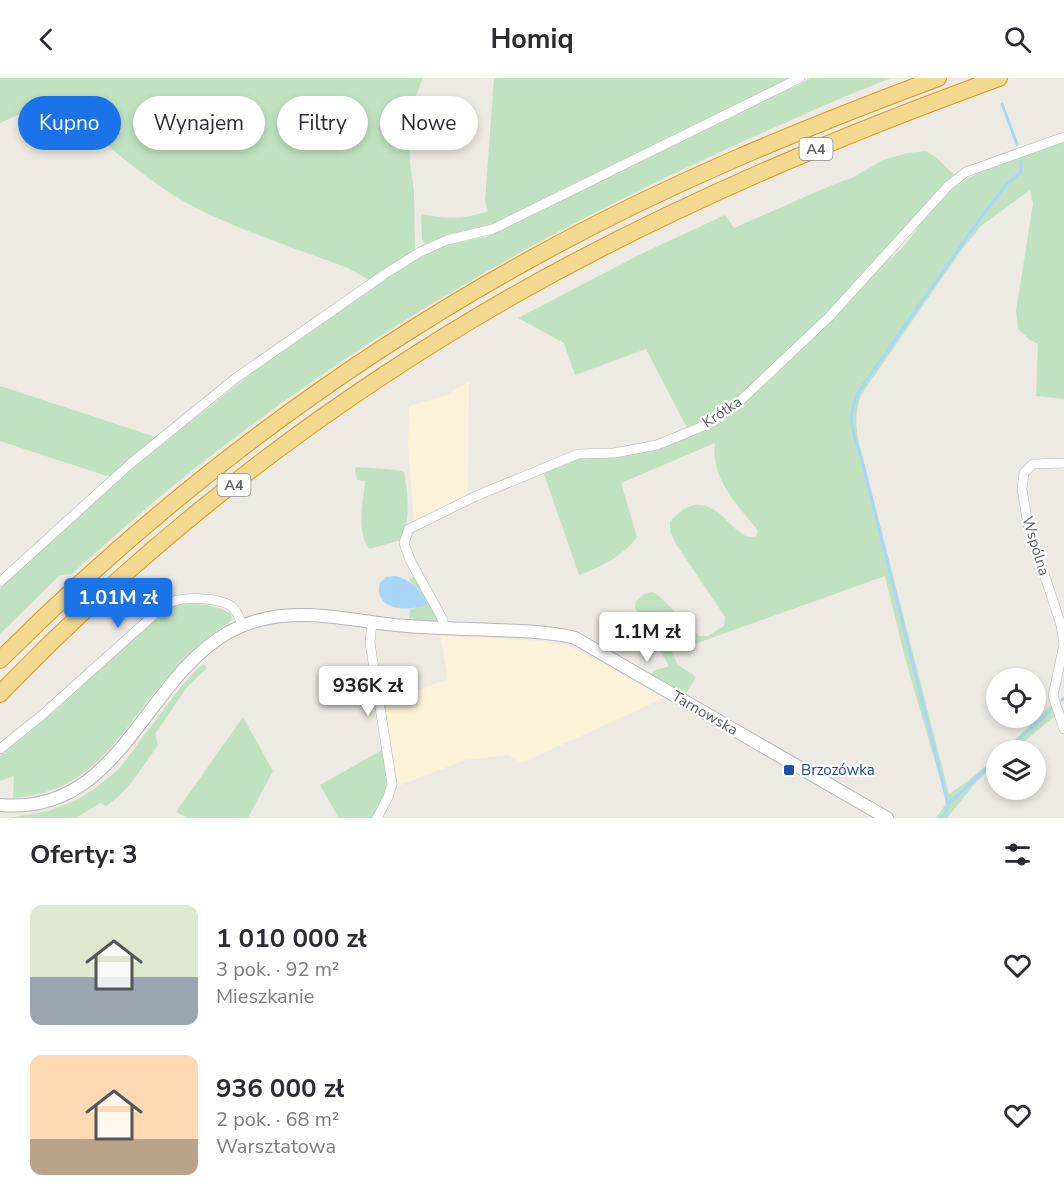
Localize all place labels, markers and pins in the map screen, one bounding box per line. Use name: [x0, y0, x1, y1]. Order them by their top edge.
pin: 1.01M zł: [56, 578, 180, 629]
pin: 1.1M zł: [592, 612, 702, 663]
pin: 936K zł: [313, 666, 423, 717]
place label: Brzozówka: [801, 760, 875, 780]
marker: Brzozówka: [782, 763, 796, 777]

